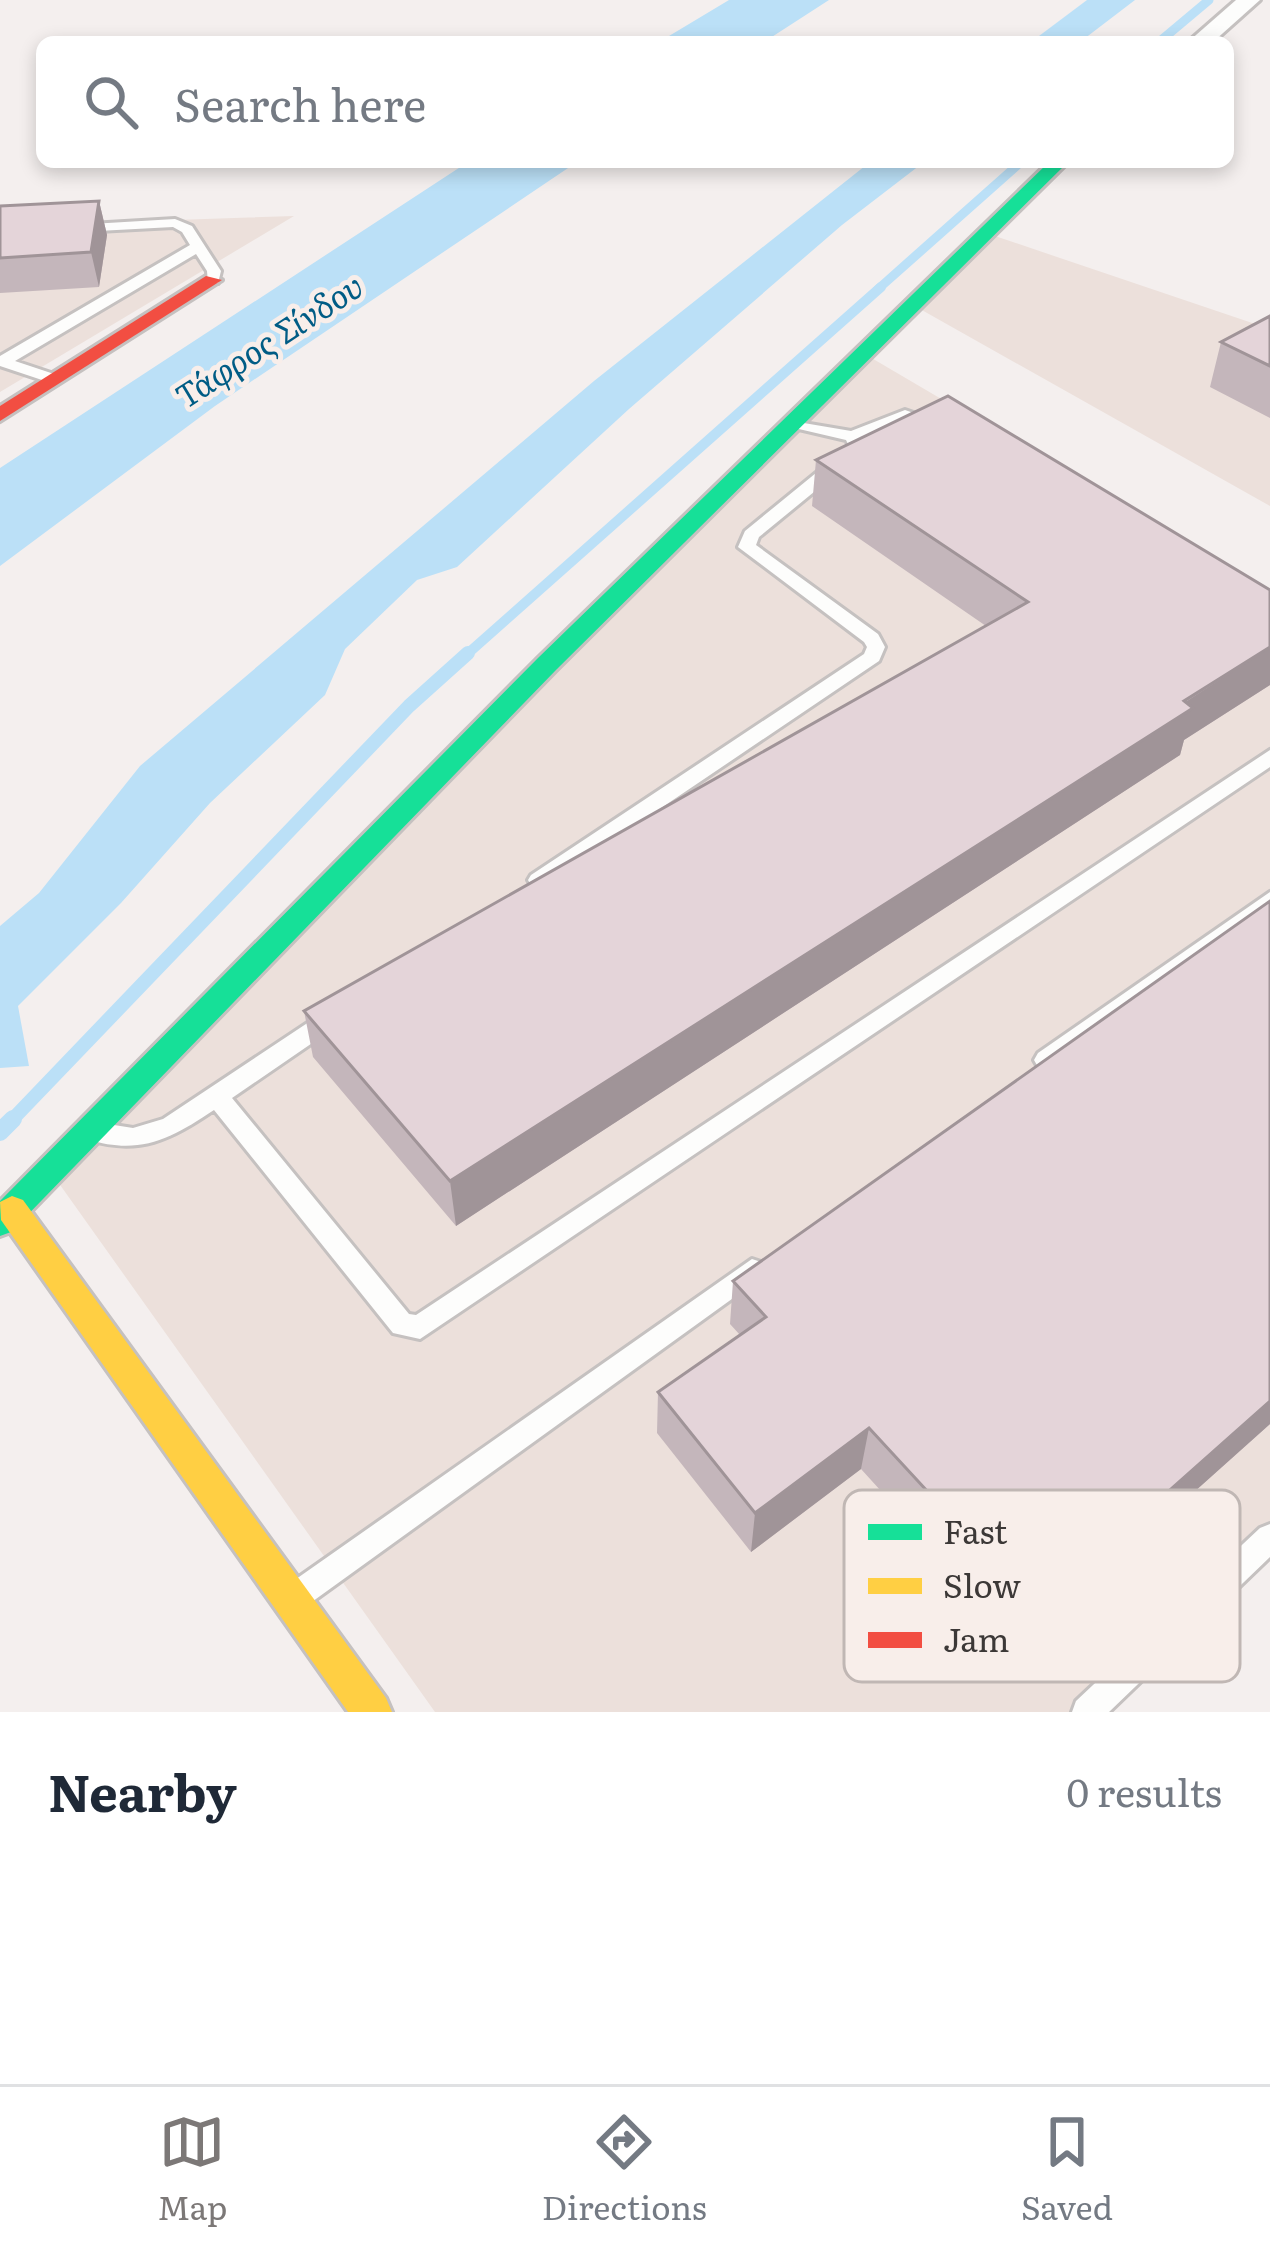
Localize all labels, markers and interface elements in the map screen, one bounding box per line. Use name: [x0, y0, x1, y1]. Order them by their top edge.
search box: [36, 36, 1234, 168]
icon: search: [78, 69, 144, 135]
text: Search here: [174, 69, 426, 136]
water label: Τάφρος Σίνδου: [164, 260, 372, 418]
legend: [844, 1490, 1240, 1682]
text: Fast: [943, 1505, 1008, 1554]
text: Slow: [943, 1559, 1021, 1608]
text: Jam: [943, 1613, 1010, 1662]
text: Nearby: [48, 1752, 237, 1828]
text: 0 results: [1067, 1761, 1222, 1819]
tab: Map: [157, 2109, 227, 2230]
tab: Directions: [542, 2109, 707, 2230]
tab: Saved: [1021, 2109, 1113, 2230]

